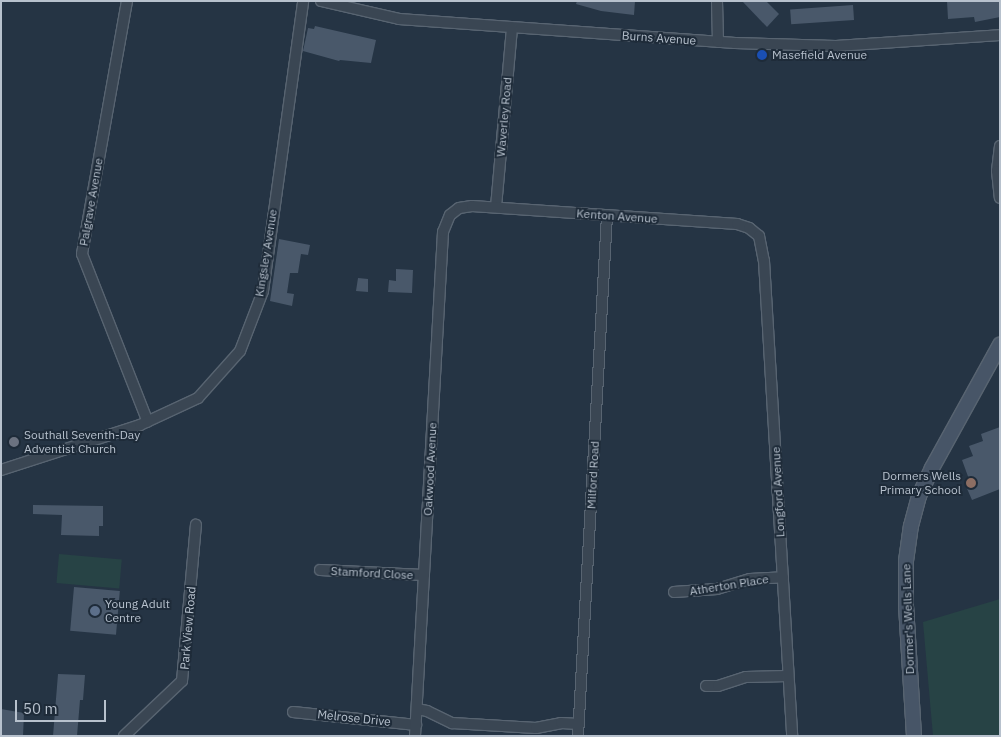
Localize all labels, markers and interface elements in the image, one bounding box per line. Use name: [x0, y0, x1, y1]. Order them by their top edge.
street label: Burns Avenue: [621, 28, 697, 48]
place label: Masefield Avenue: [772, 48, 867, 62]
marker: Masefield Avenue: [756, 49, 768, 61]
street label: Waverley Road: [493, 77, 515, 157]
street label: Palgrave Avenue: [76, 157, 106, 247]
street label: Kenton Avenue: [576, 206, 658, 226]
street label: Kingsley Avenue: [252, 208, 280, 298]
street label: Oakwood Avenue: [420, 422, 440, 516]
place label: Southall Seventh-Day Adventist Church: [24, 428, 140, 456]
marker: Southall Seventh-Day Adventist Church: [8, 436, 20, 448]
street label: Milford Road: [584, 441, 602, 509]
street label: Longford Avenue: [768, 446, 788, 538]
place label: Dormers Wells Primary School: [880, 469, 961, 497]
marker: Dormers Wells Primary School: [965, 477, 977, 489]
street label: Dormer's Wells Lane: [899, 563, 917, 675]
street label: Stamford Close: [330, 564, 414, 582]
street label: Atherton Place: [688, 572, 770, 598]
street label: Park View Road: [177, 586, 199, 670]
place label: Young Adult Centre: [105, 597, 170, 625]
marker: Young Adult Centre: [89, 605, 101, 617]
scale bar: [18, 690, 109, 722]
text: 50 m: [23, 699, 58, 718]
street label: Melrose Drive: [317, 707, 391, 729]

